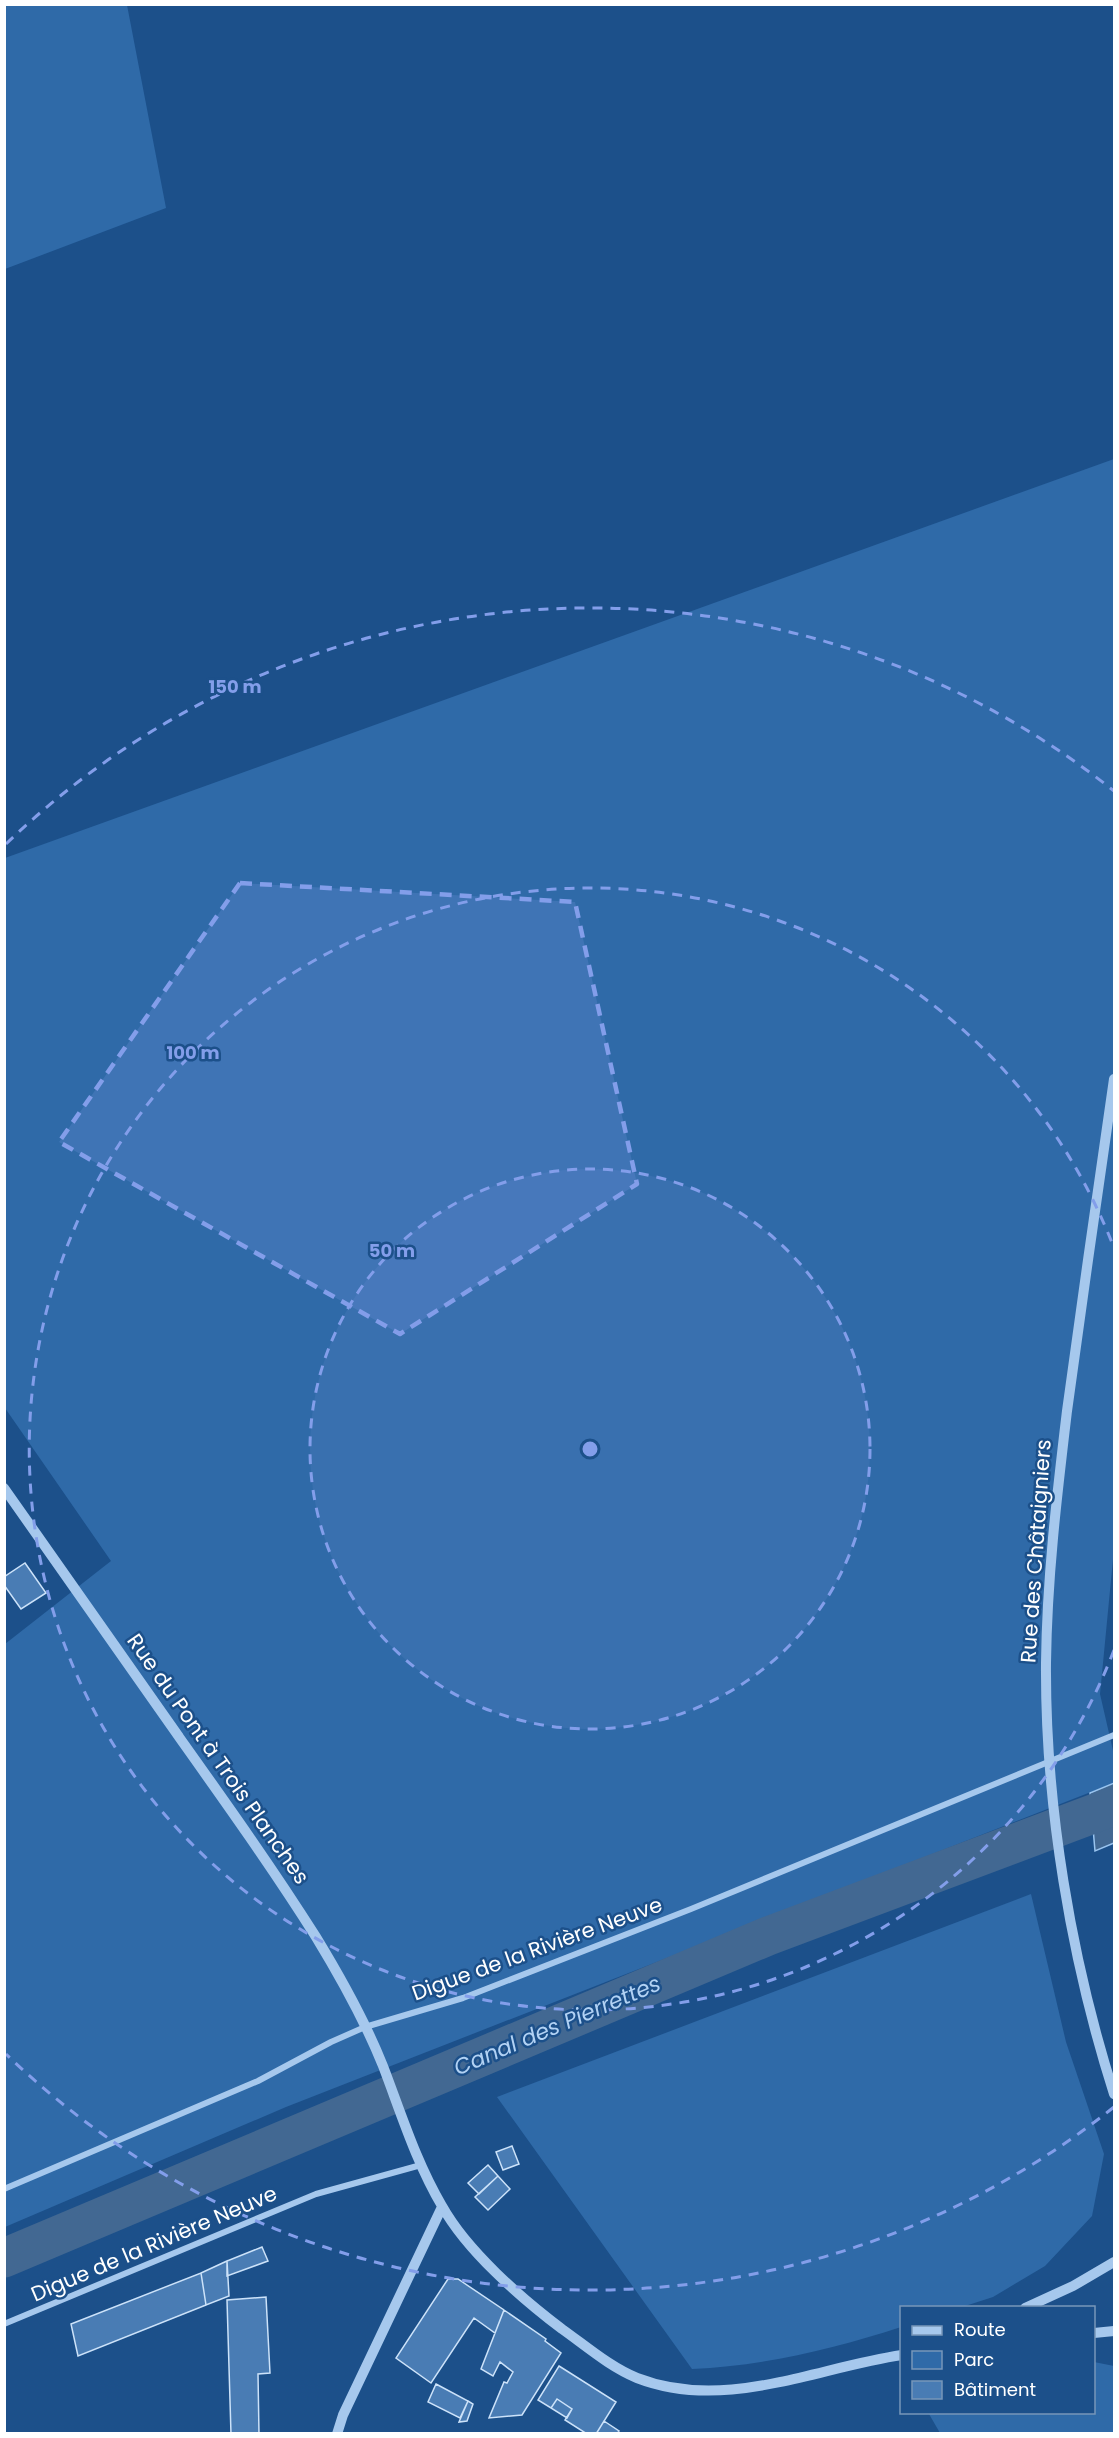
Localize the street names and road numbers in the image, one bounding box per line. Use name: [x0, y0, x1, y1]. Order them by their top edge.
street label: Rue des Châtaigniers: [1013, 1438, 1058, 1664]
street label: Rue du Pont à Trois Planches: [121, 1628, 316, 1890]
street label: Digue de la Rivière Neuve: [408, 1890, 666, 2007]
street label: Digue de la Rivière Neuve: [26, 2179, 281, 2309]

